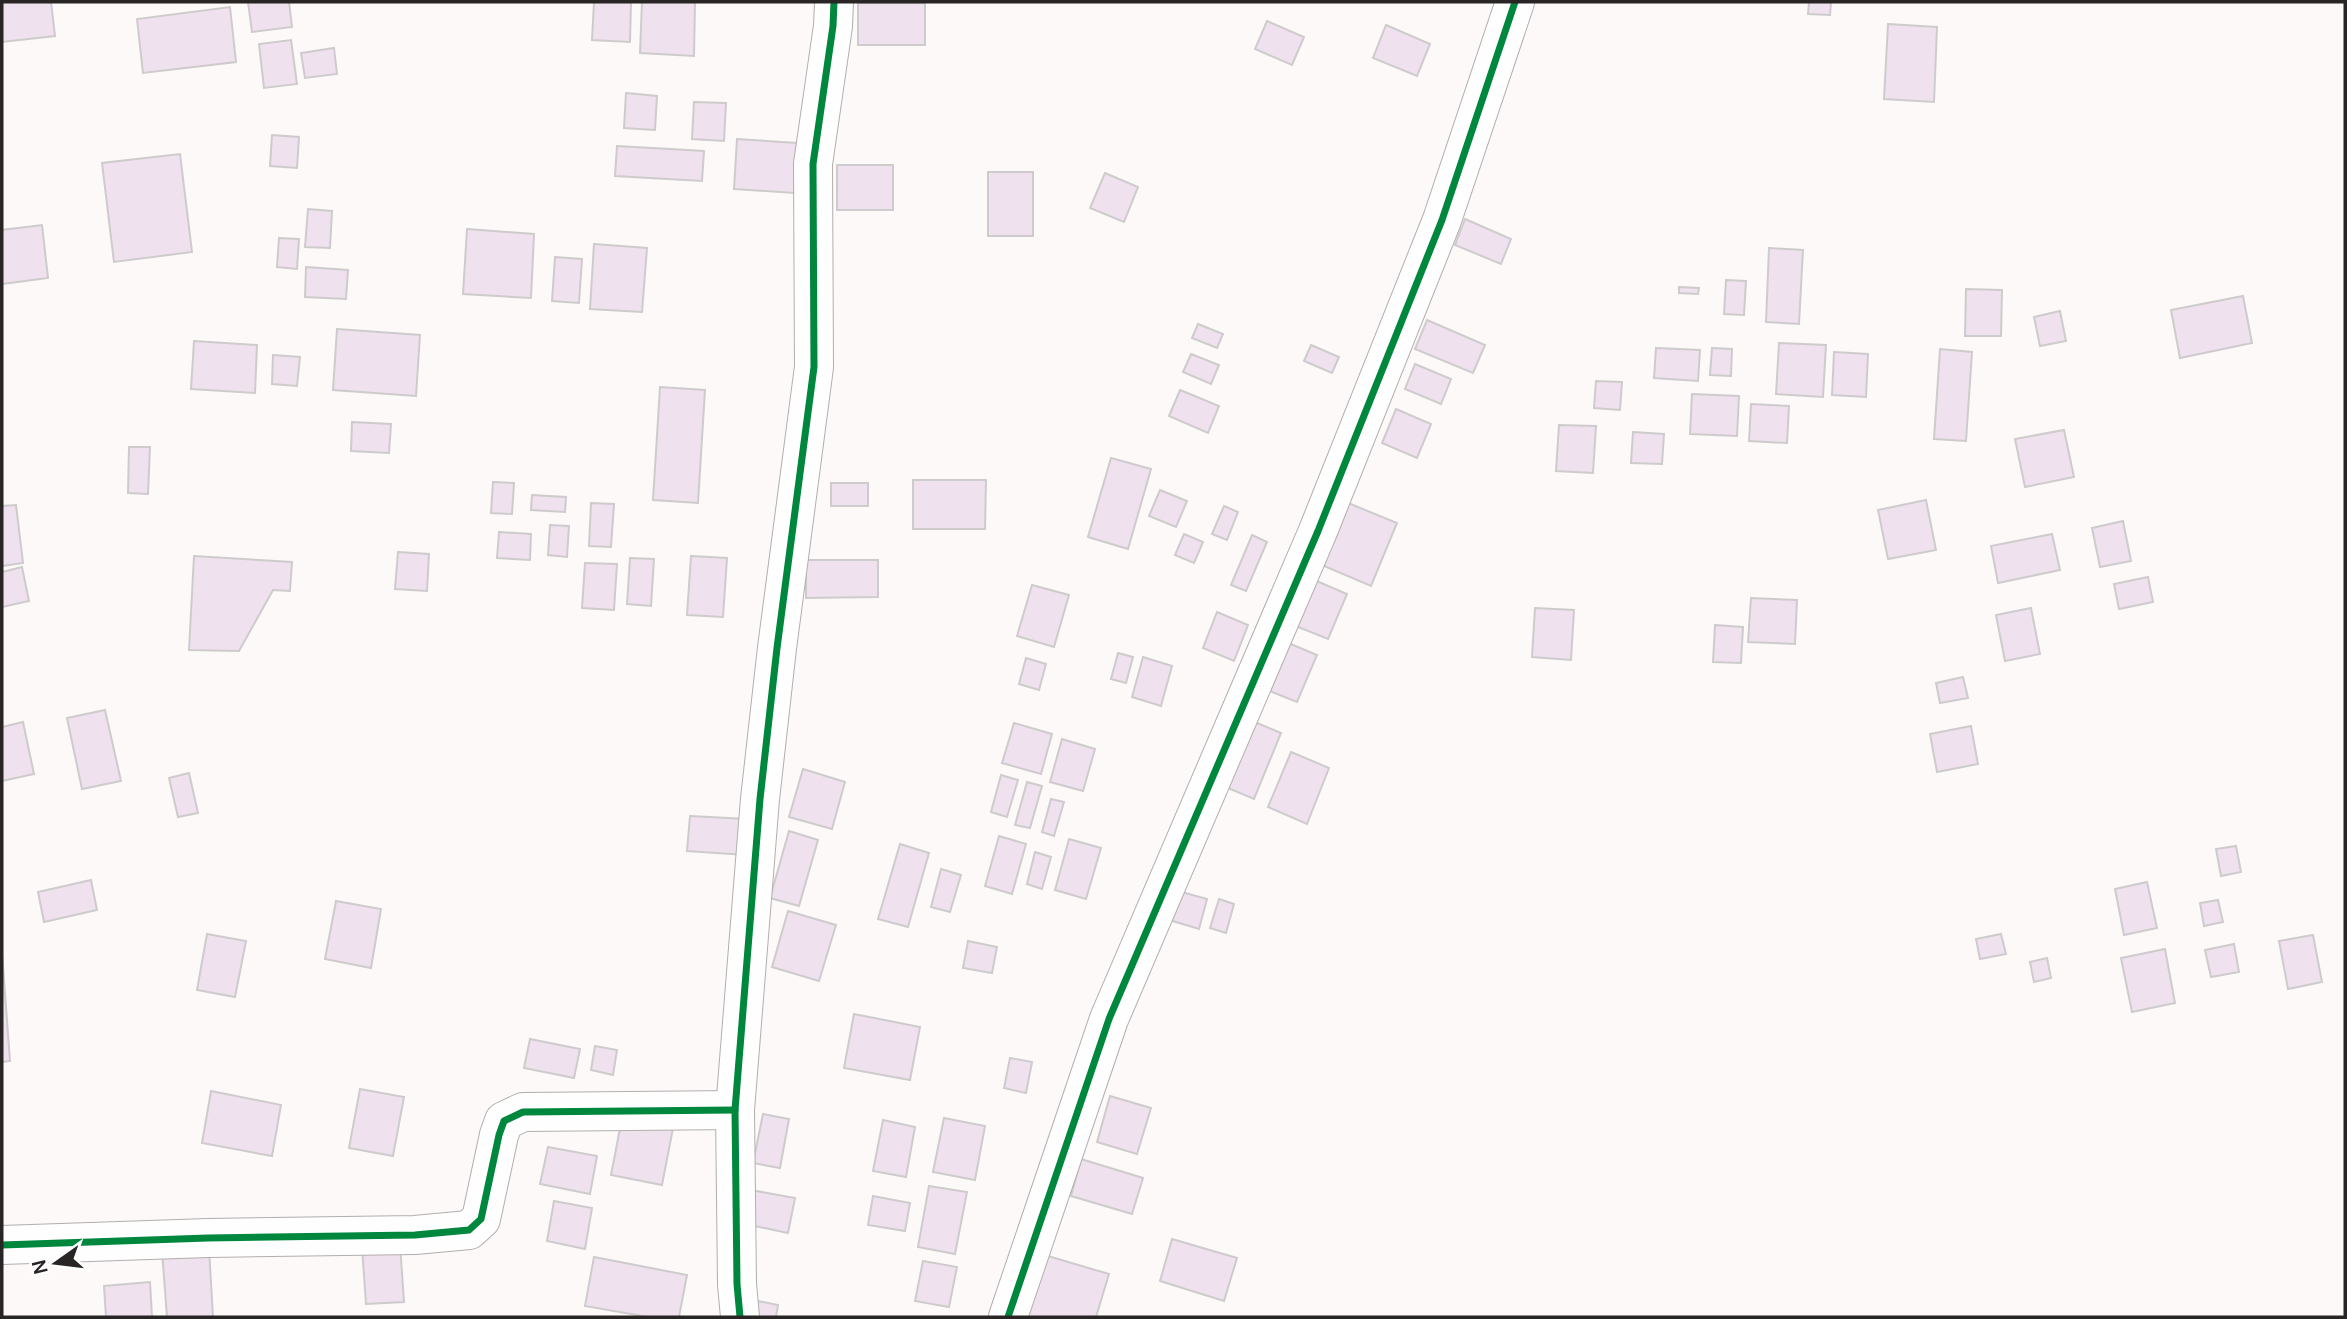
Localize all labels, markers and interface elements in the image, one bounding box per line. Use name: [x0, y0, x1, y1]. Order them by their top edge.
north arrow: [21, 1228, 91, 1298]
text: N: [25, 1257, 54, 1277]

